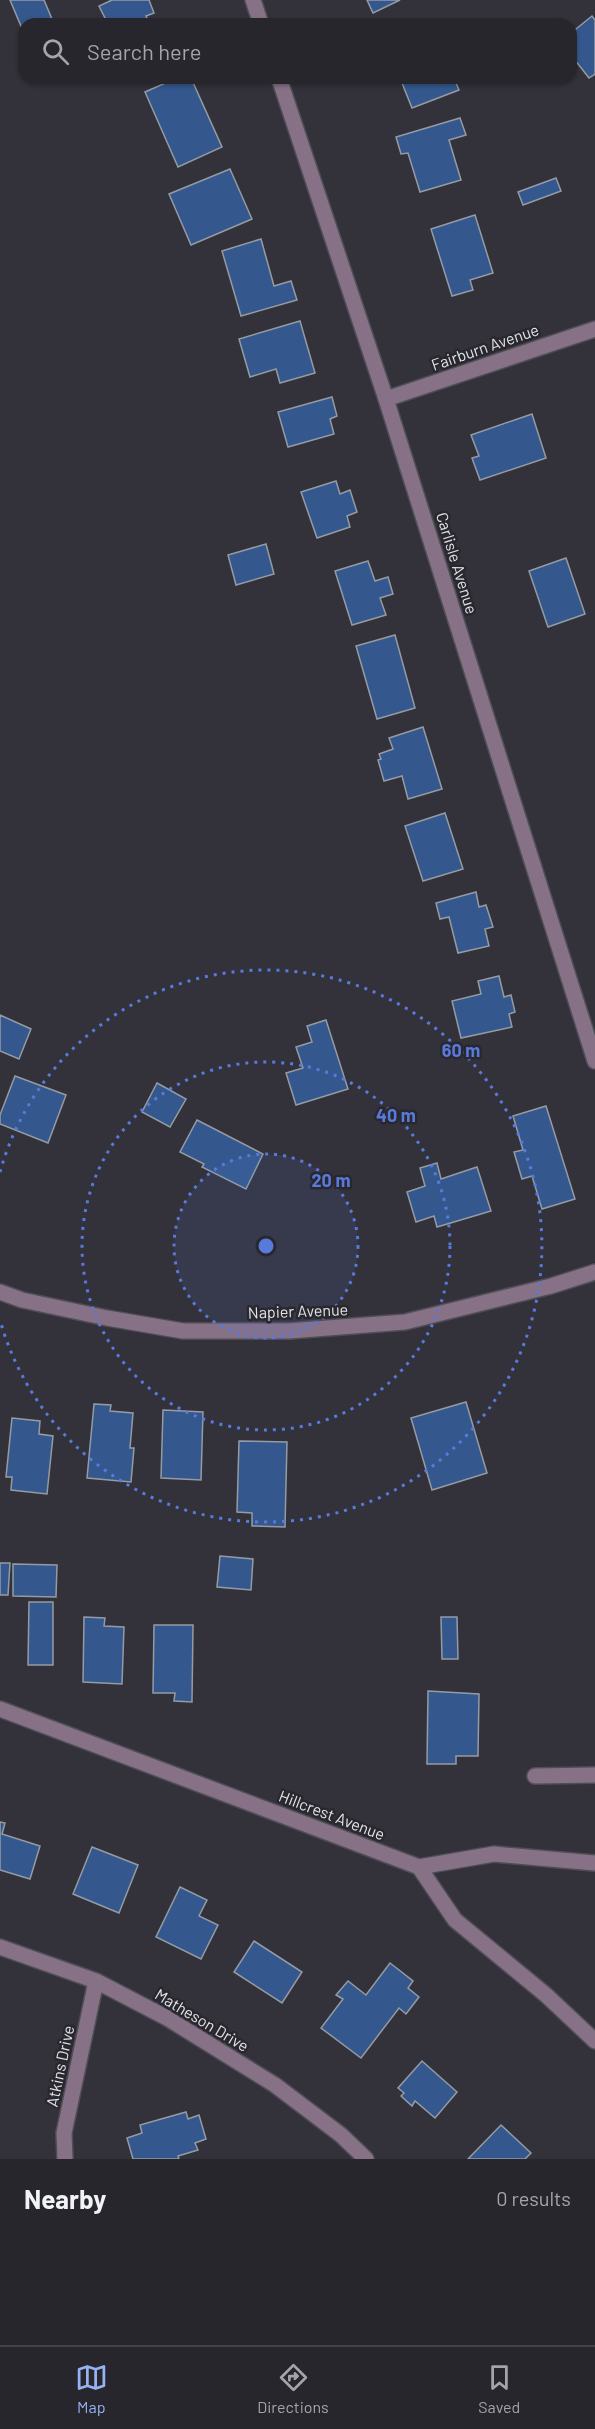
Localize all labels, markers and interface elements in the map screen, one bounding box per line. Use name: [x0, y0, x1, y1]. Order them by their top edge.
search box: [18, 18, 577, 84]
icon: search: [39, 35, 72, 68]
text: Search here: [87, 38, 201, 64]
street label: Fairburn Avenue: [429, 319, 541, 374]
street label: Carlisle Avenue: [433, 510, 482, 616]
text: 60 m: [442, 1039, 480, 1061]
text: 40 m: [376, 1104, 416, 1126]
text: 20 m: [312, 1169, 350, 1191]
centre of rings: [256, 1236, 276, 1256]
street label: Napier Avenue: [248, 1299, 348, 1322]
street label: Hillcrest Avenue: [277, 1786, 388, 1843]
street label: Matheson Drive: [152, 1984, 253, 2055]
street label: Atkins Drive: [42, 2024, 77, 2108]
text: Nearby: [24, 2183, 106, 2214]
text: 0 results: [496, 2186, 571, 2210]
tab: Map: [75, 2361, 108, 2416]
tab: Directions: [257, 2361, 329, 2416]
tab: Saved: [478, 2361, 520, 2416]

